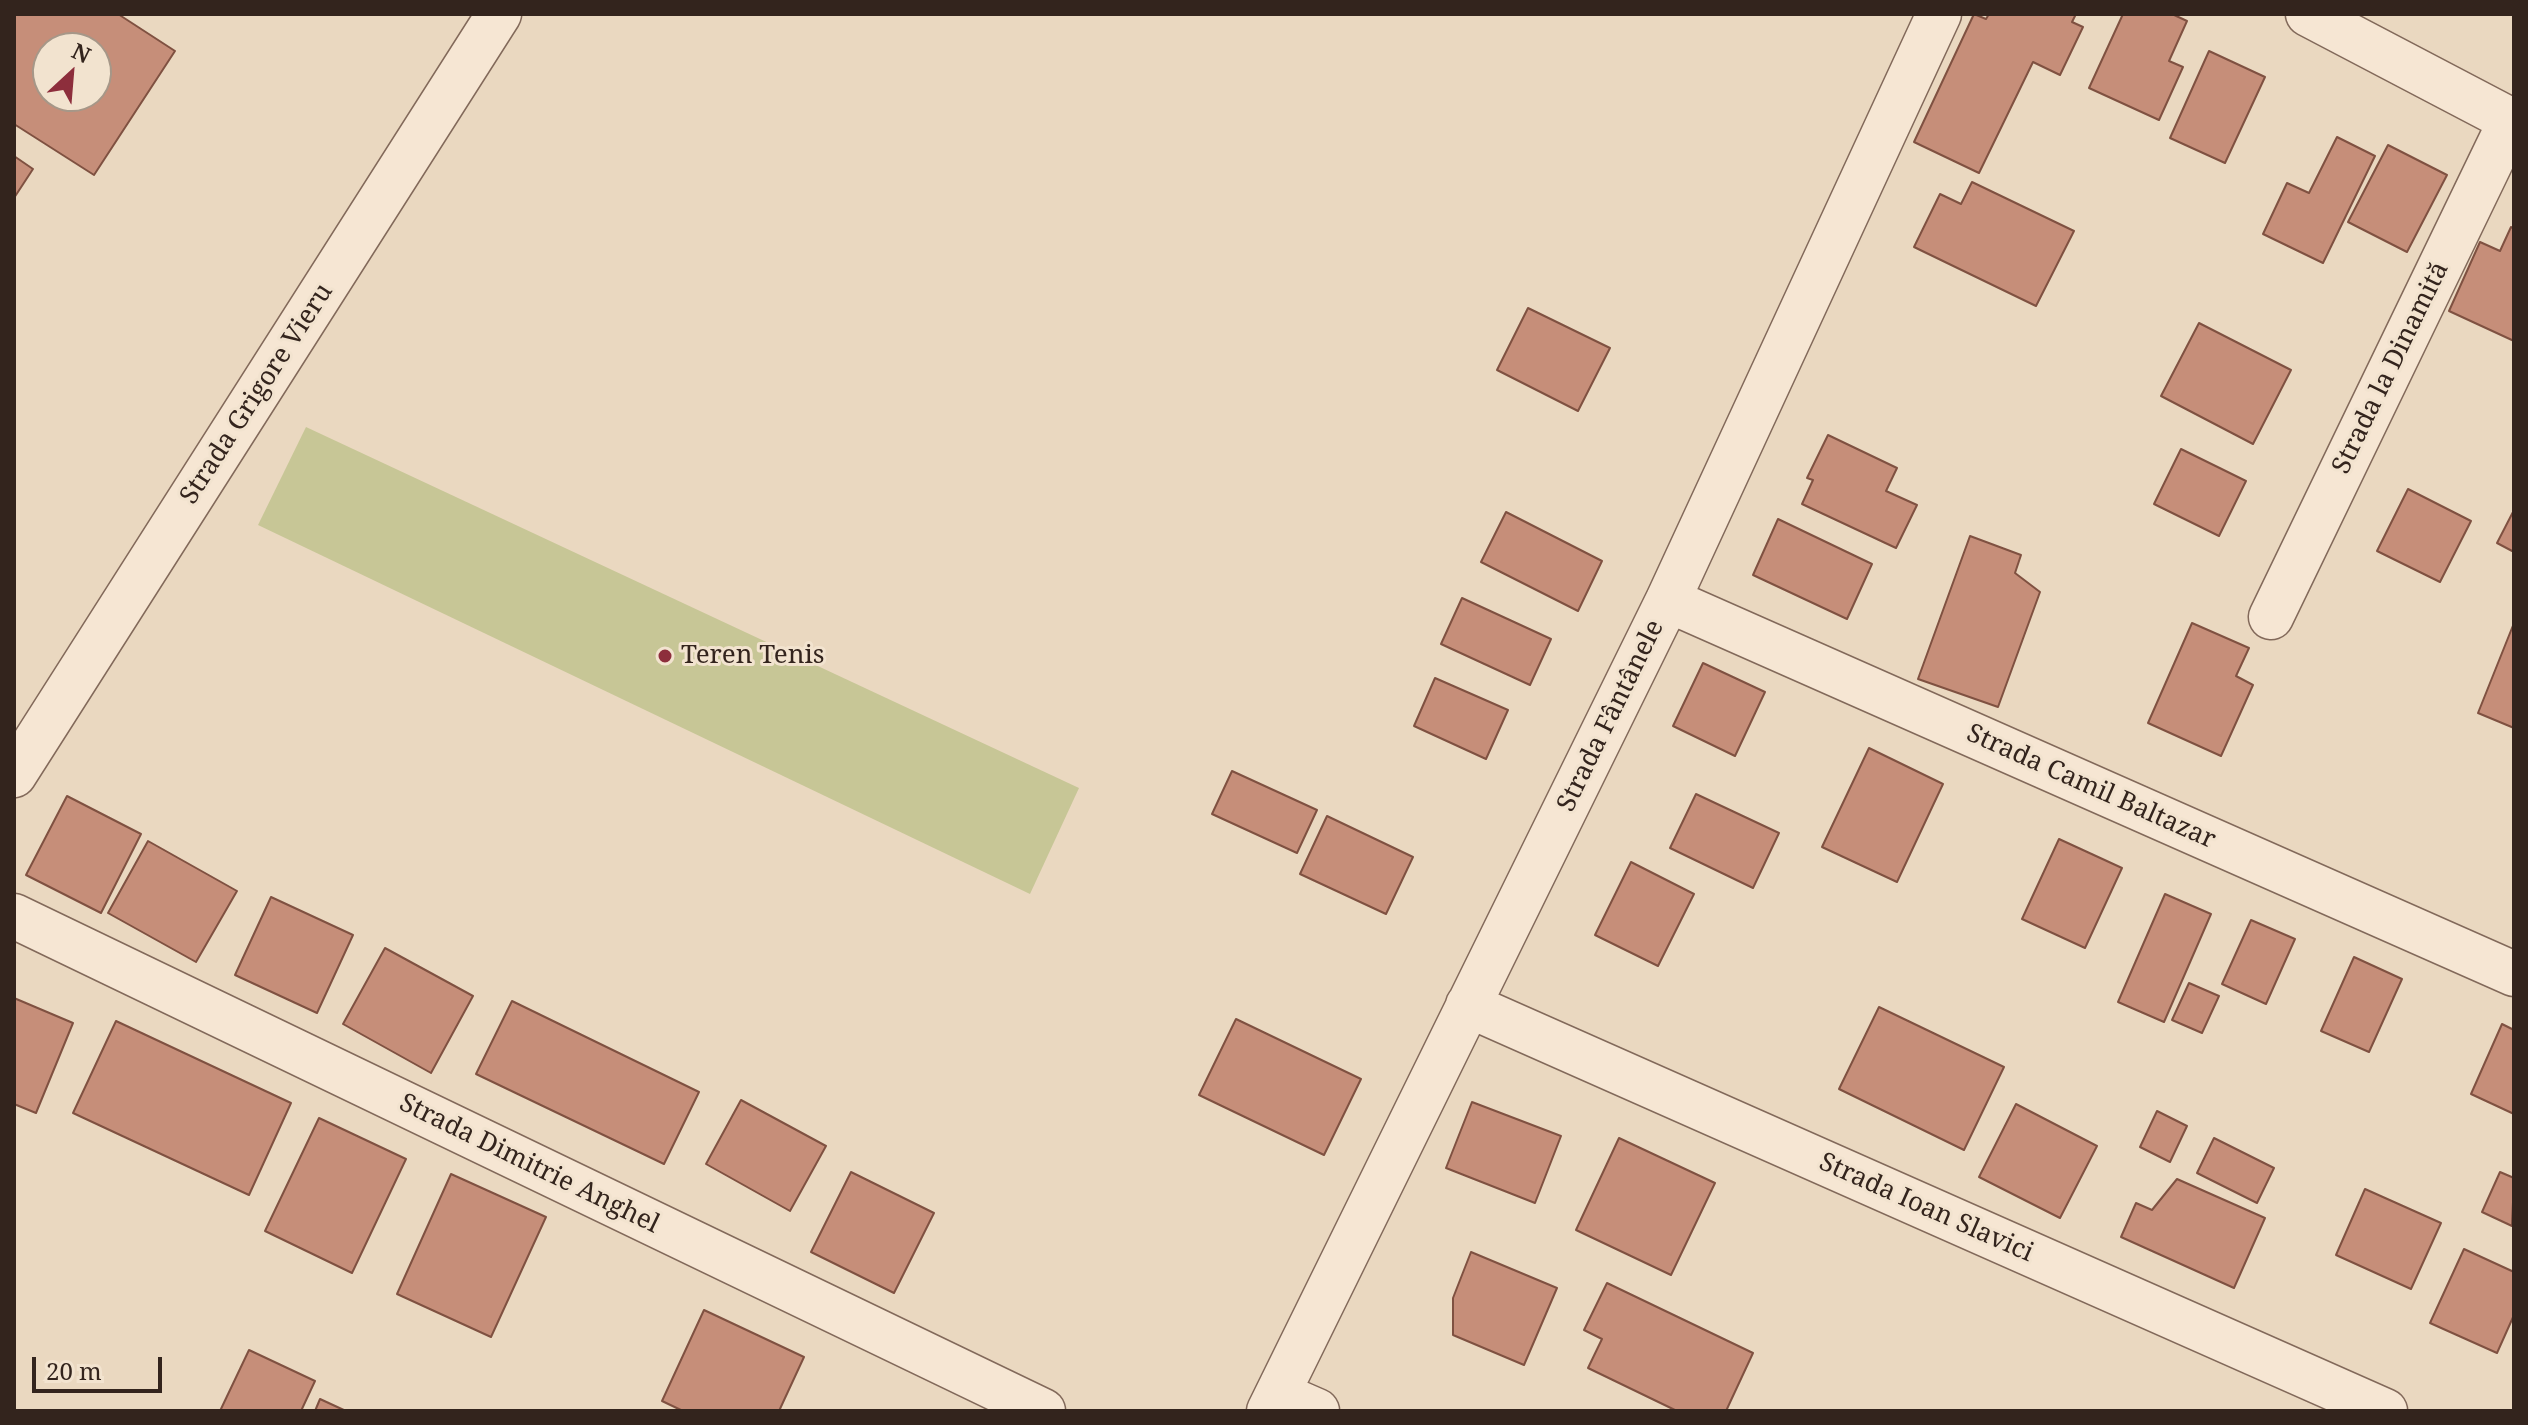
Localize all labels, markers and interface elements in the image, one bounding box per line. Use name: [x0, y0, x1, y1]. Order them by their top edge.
north arrow: [32, 32, 112, 112]
text: N: [67, 35, 96, 70]
street label: Strada la Dinamită: [2326, 257, 2456, 479]
street label: Strada Grigore Vieru: [174, 278, 340, 510]
street label: Strada Fântânele: [1551, 615, 1671, 817]
place label: Teren Tenis: [681, 640, 825, 672]
marker: Teren Tenis: [656, 647, 674, 665]
street label: Strada Camil Baltazar: [1962, 718, 2220, 856]
street label: Strada Dimitrie Anghel: [394, 1087, 664, 1241]
street label: Strada Ioan Slavici: [1814, 1147, 2038, 1269]
scale bar: [36, 1341, 166, 1391]
text: 20 m: [46, 1354, 102, 1387]

